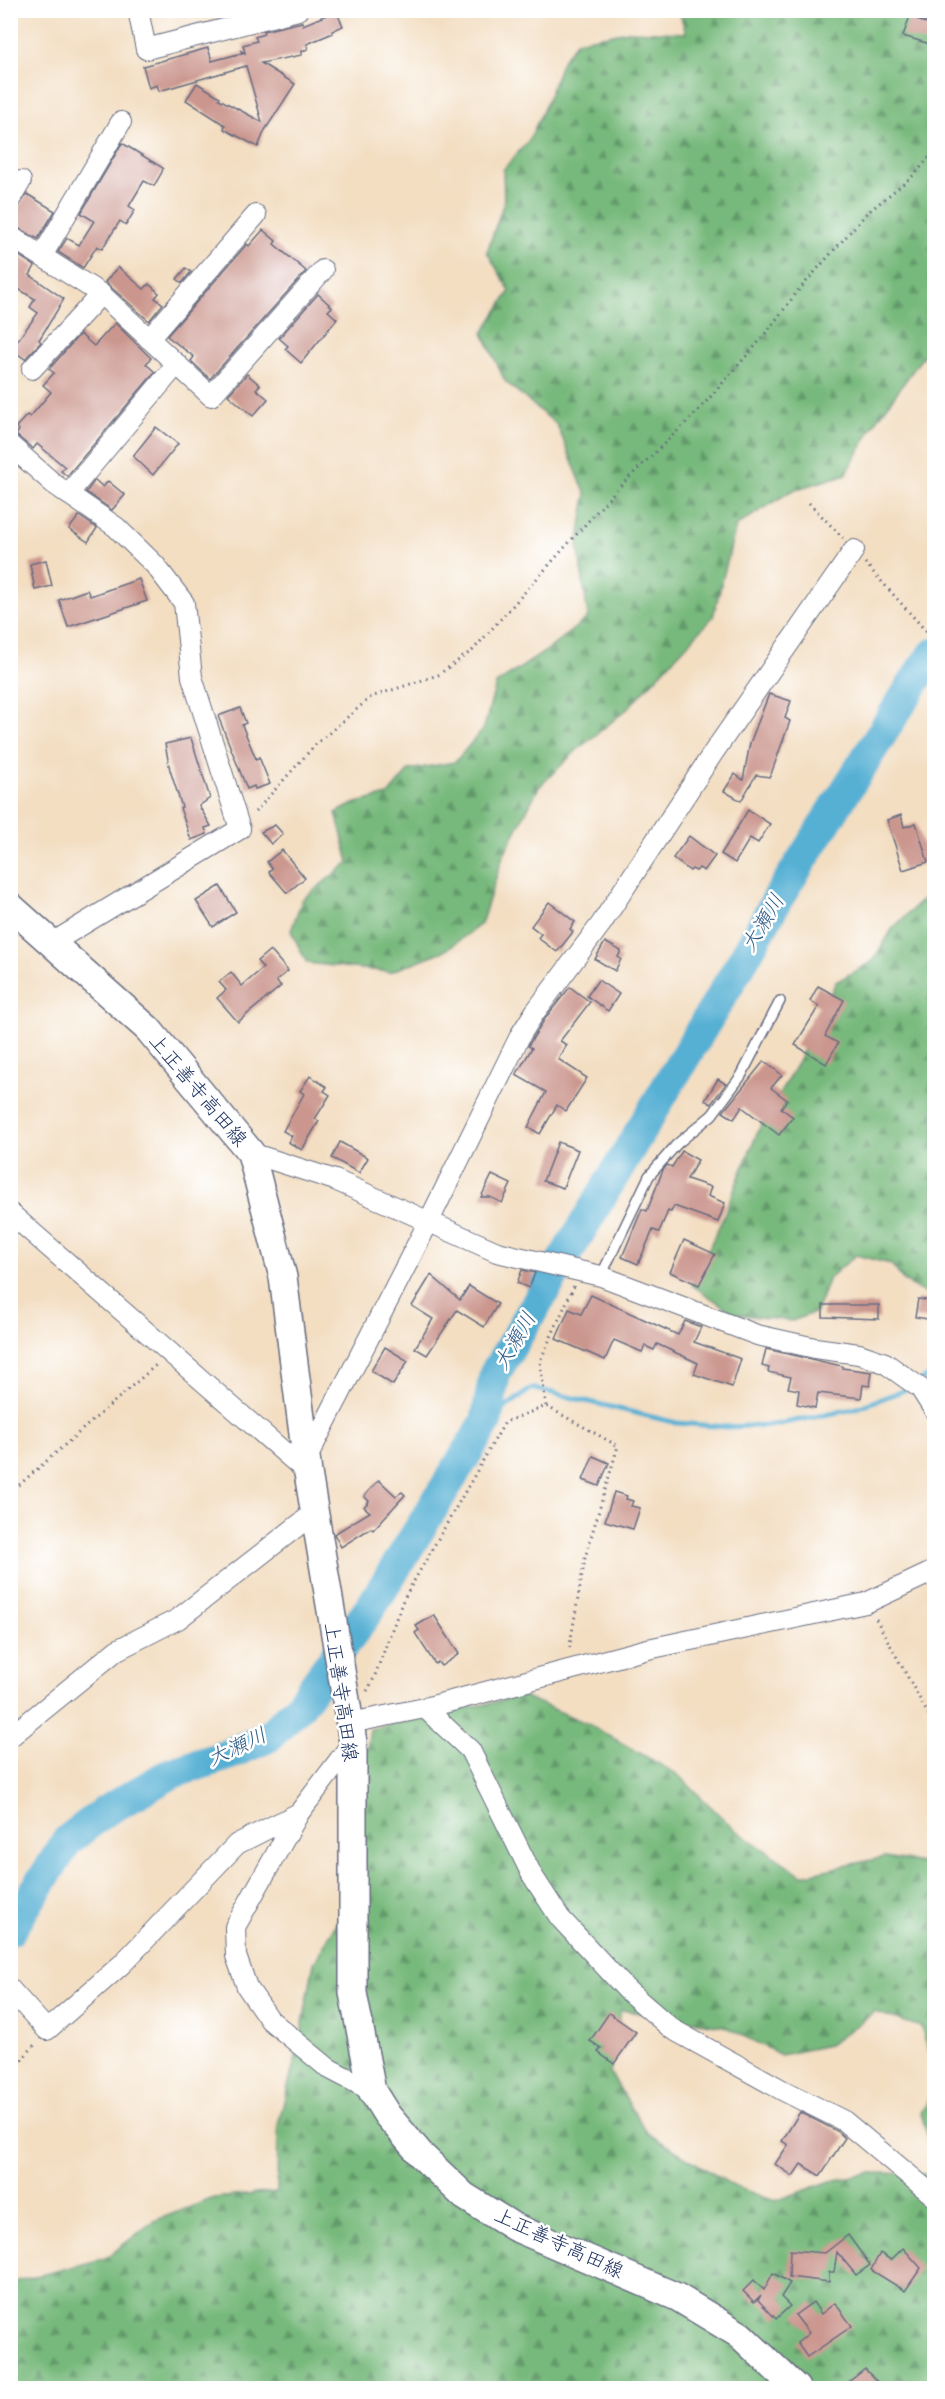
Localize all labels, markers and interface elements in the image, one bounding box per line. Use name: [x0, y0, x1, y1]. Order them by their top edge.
water label: 大瀬川: [735, 889, 791, 957]
street label: 上正善寺高田線: [143, 1028, 253, 1152]
water label: 大瀬川: [488, 1307, 542, 1375]
street label: 上正善寺高田線: [319, 1621, 363, 1763]
water label: 大瀬川: [203, 1721, 271, 1773]
street label: 上正善寺高田線: [490, 2202, 628, 2284]

